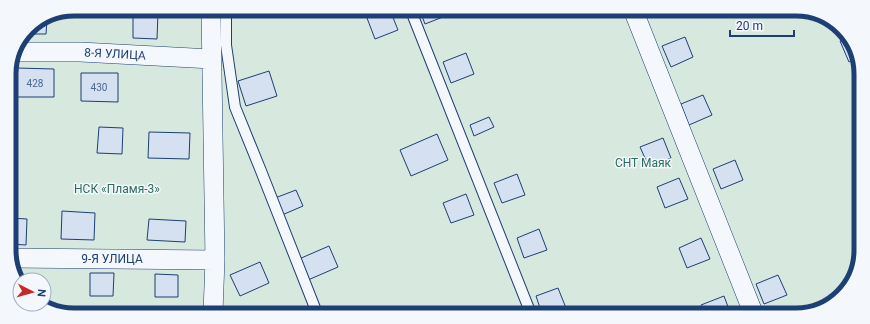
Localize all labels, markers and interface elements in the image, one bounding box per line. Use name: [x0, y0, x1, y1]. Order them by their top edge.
scale bar: [730, 12, 794, 38]
text: 20 m: [736, 19, 763, 33]
street label: 8-Я УЛИЦА: [84, 45, 146, 63]
house number: 428: [27, 78, 44, 89]
house number: 430: [91, 82, 108, 93]
park label: СНТ Маяк: [615, 156, 672, 170]
park label: НСК «Пламя-3»: [74, 182, 160, 196]
street label: 9-Я УЛИЦА: [81, 252, 143, 266]
north arrow: [12, 272, 52, 312]
text: N: [35, 288, 48, 298]

